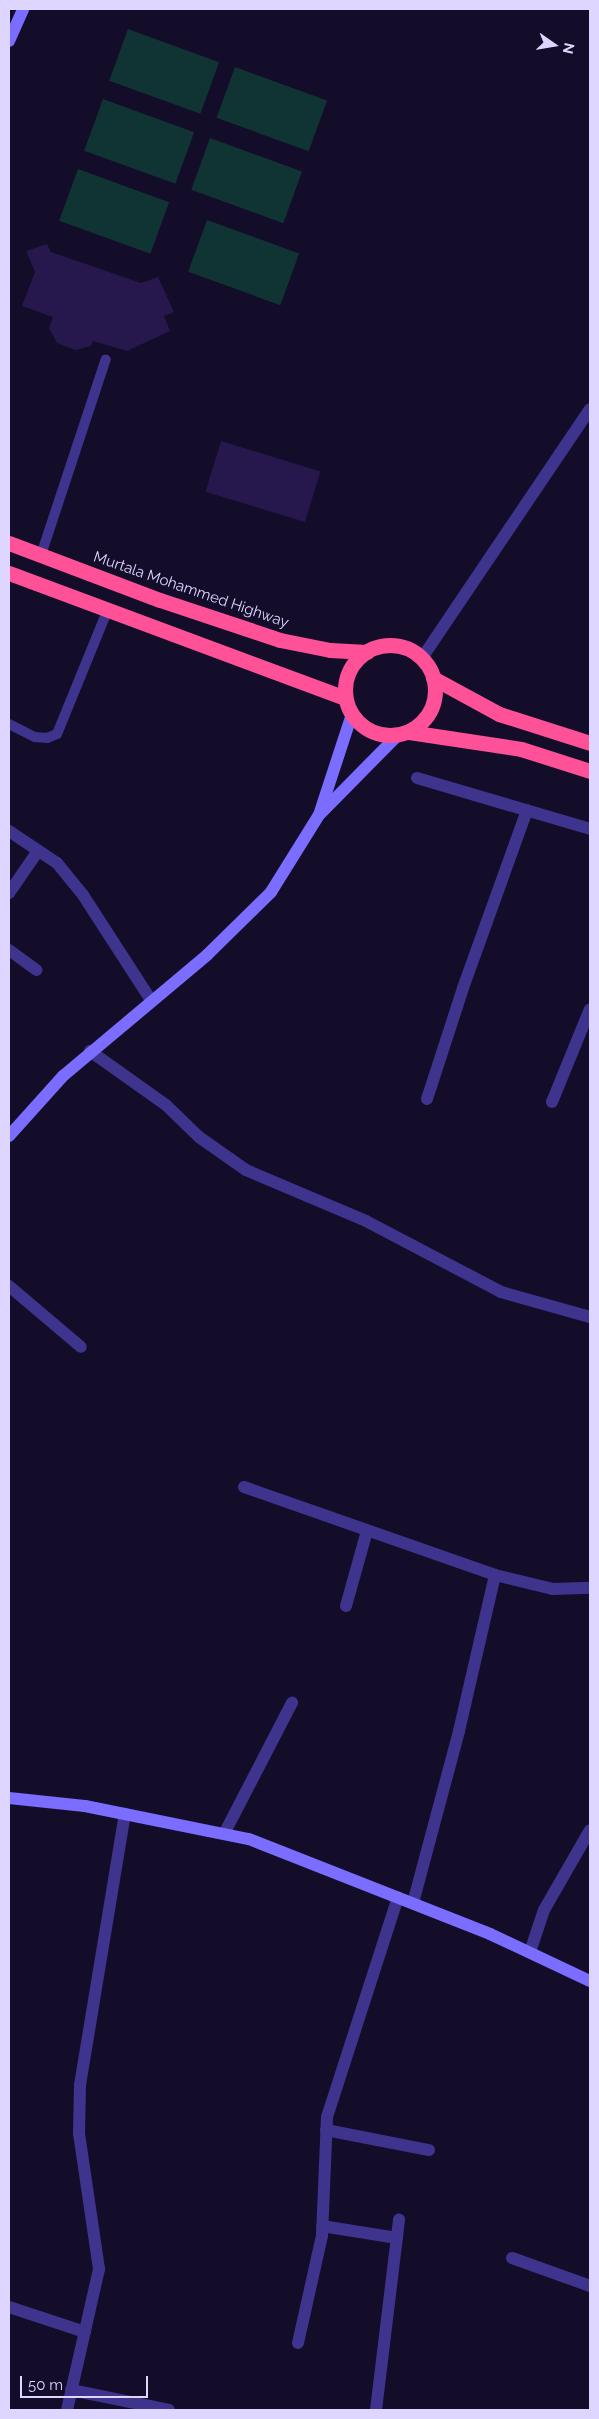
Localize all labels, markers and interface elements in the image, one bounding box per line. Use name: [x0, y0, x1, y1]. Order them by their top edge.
north arrow: [529, 20, 579, 70]
text: N: [560, 41, 578, 55]
street label: Murtala Mohammed Highway: [91, 548, 291, 632]
scale bar: [22, 2366, 150, 2398]
text: 50 m: [28, 2376, 63, 2394]

